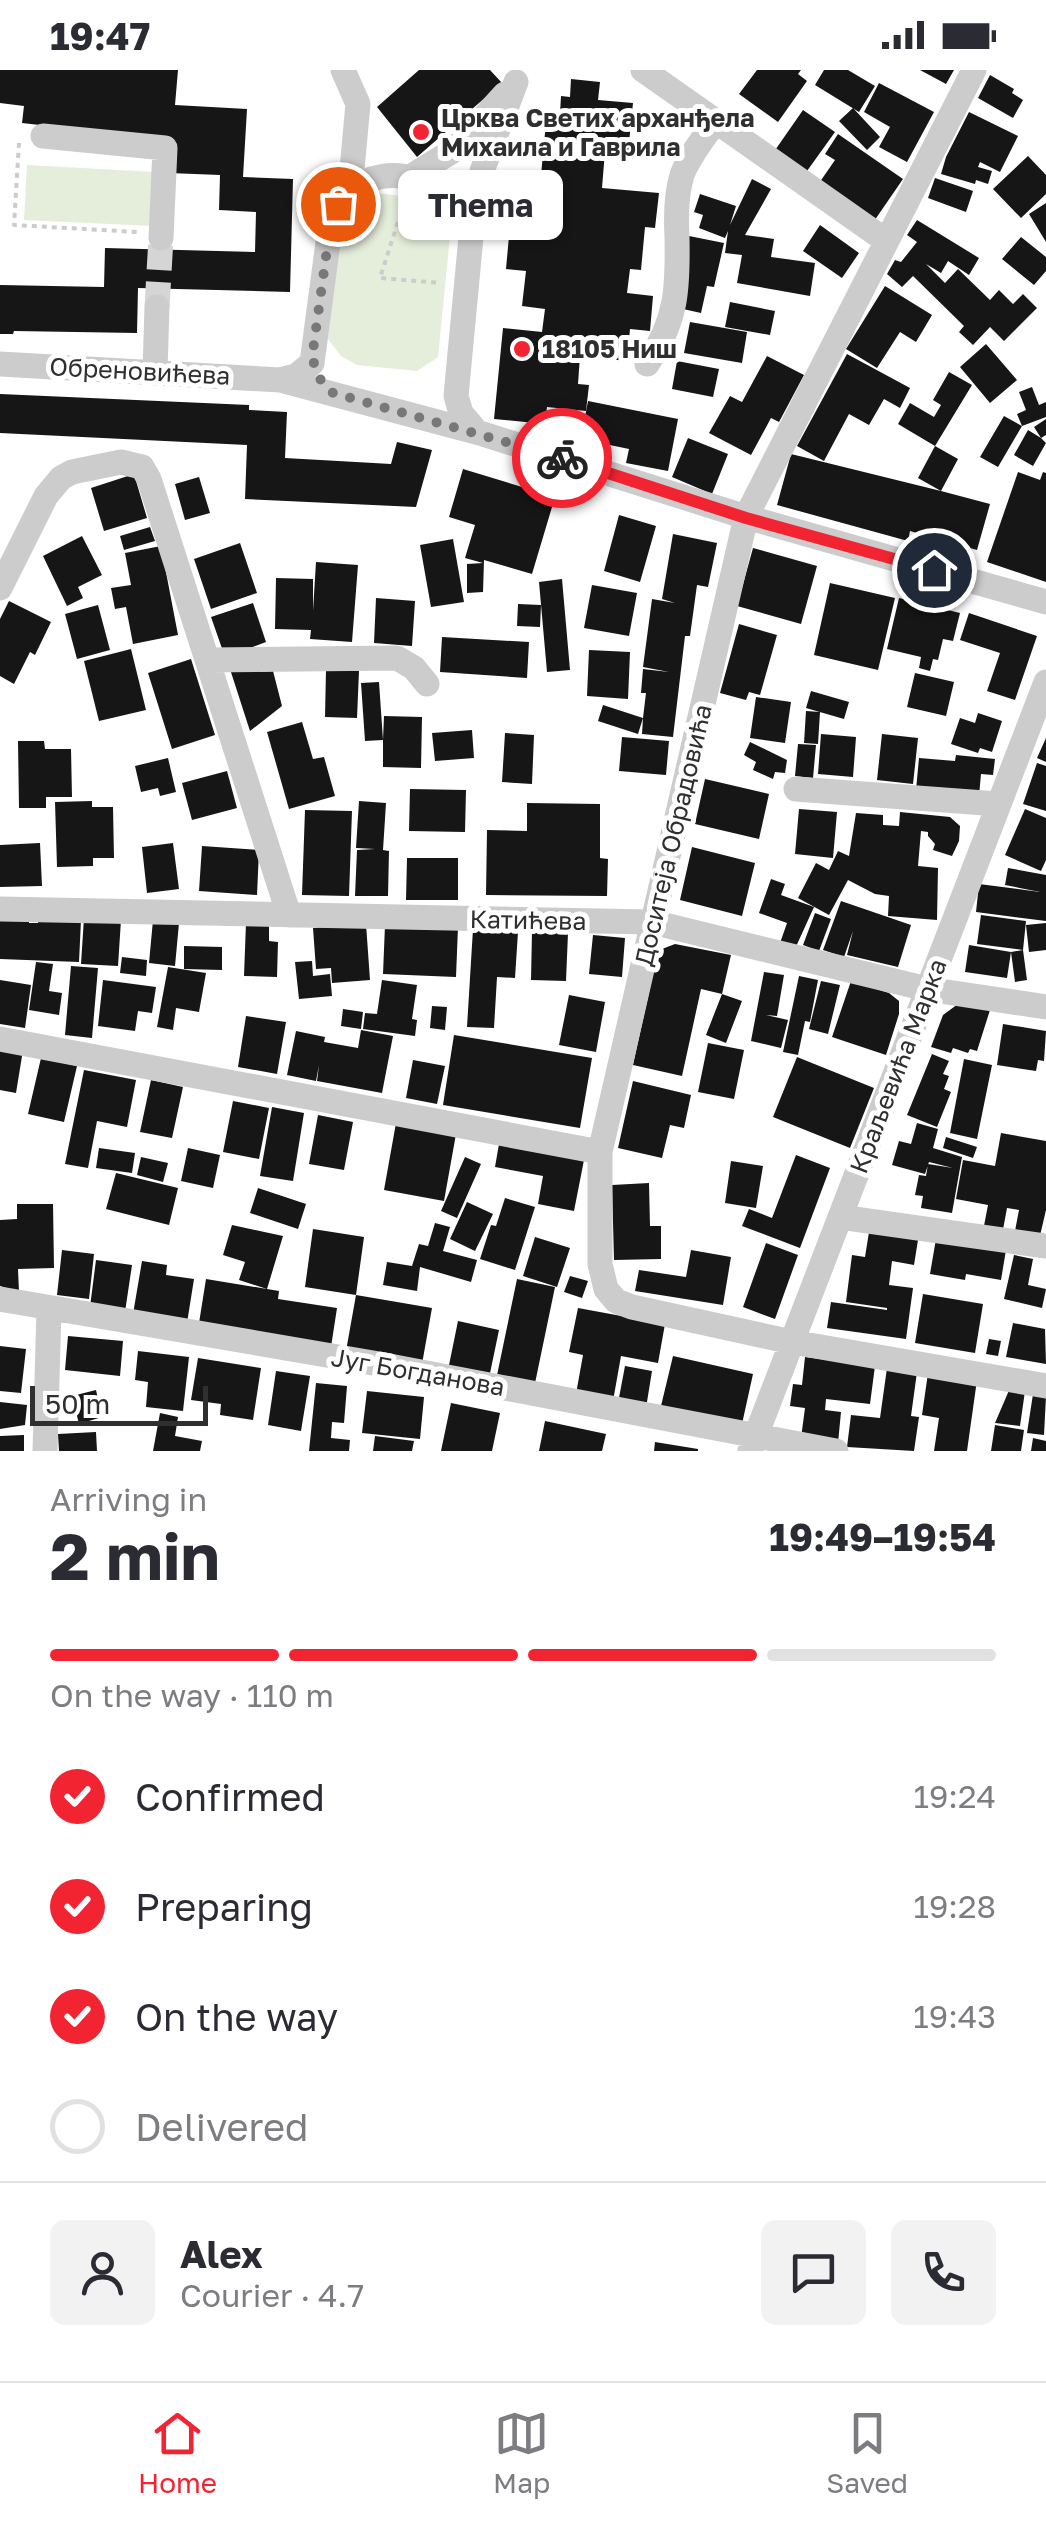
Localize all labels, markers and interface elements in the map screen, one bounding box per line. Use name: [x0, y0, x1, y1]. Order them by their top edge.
text: 19:47: [50, 13, 150, 58]
place label: Црква Светих арханђела Михаила и Гаврила: [441, 102, 754, 162]
marker: Црква Светих арханђела Михаила и Гаврила: [410, 121, 432, 143]
pin: [296, 162, 381, 247]
callout: Thema: [398, 169, 563, 239]
icon: bag: [311, 177, 366, 232]
text: Thema: [428, 186, 533, 224]
place label: 18105 Ниш: [542, 333, 677, 364]
marker: 18105 Ниш: [511, 338, 533, 360]
street label: Обреновићева: [49, 350, 231, 391]
courier: [512, 408, 612, 508]
icon: bike: [535, 431, 590, 486]
pin: [892, 528, 977, 613]
icon: home: [907, 543, 962, 598]
street label: Доситеја Обрадовића: [627, 701, 718, 969]
street label: Катићева: [469, 903, 587, 936]
street label: Краљевића Марка: [842, 954, 953, 1177]
street label: Југ Богданова: [329, 1341, 507, 1402]
scale bar: [30, 1381, 208, 1426]
text: 50 m: [45, 1387, 110, 1420]
text: Arriving in: [50, 1480, 207, 1518]
text: 19:49–19:54: [769, 1514, 996, 1559]
text: 2 min: [50, 1516, 220, 1594]
text: On the way · 110 m: [50, 1676, 334, 1714]
icon: check: [50, 1769, 105, 1824]
text: Confirmed: [135, 1774, 325, 1819]
text: 19:24: [913, 1777, 996, 1815]
icon: check: [50, 1879, 105, 1934]
text: Preparing: [135, 1884, 313, 1929]
text: 19:28: [913, 1887, 996, 1925]
icon: check: [50, 1989, 105, 2044]
text: On the way: [135, 1994, 338, 2039]
text: 19:43: [913, 1997, 996, 2035]
text: Delivered: [135, 2104, 308, 2149]
button: person: [50, 2220, 155, 2325]
button: chat: [761, 2220, 866, 2325]
button: phone: [891, 2220, 996, 2325]
text: Alex: [180, 2231, 263, 2276]
text: Courier · 4.7: [180, 2276, 364, 2314]
tab: Home: [138, 2406, 217, 2499]
tab: Map: [493, 2406, 550, 2499]
tab: Saved: [826, 2406, 908, 2499]

